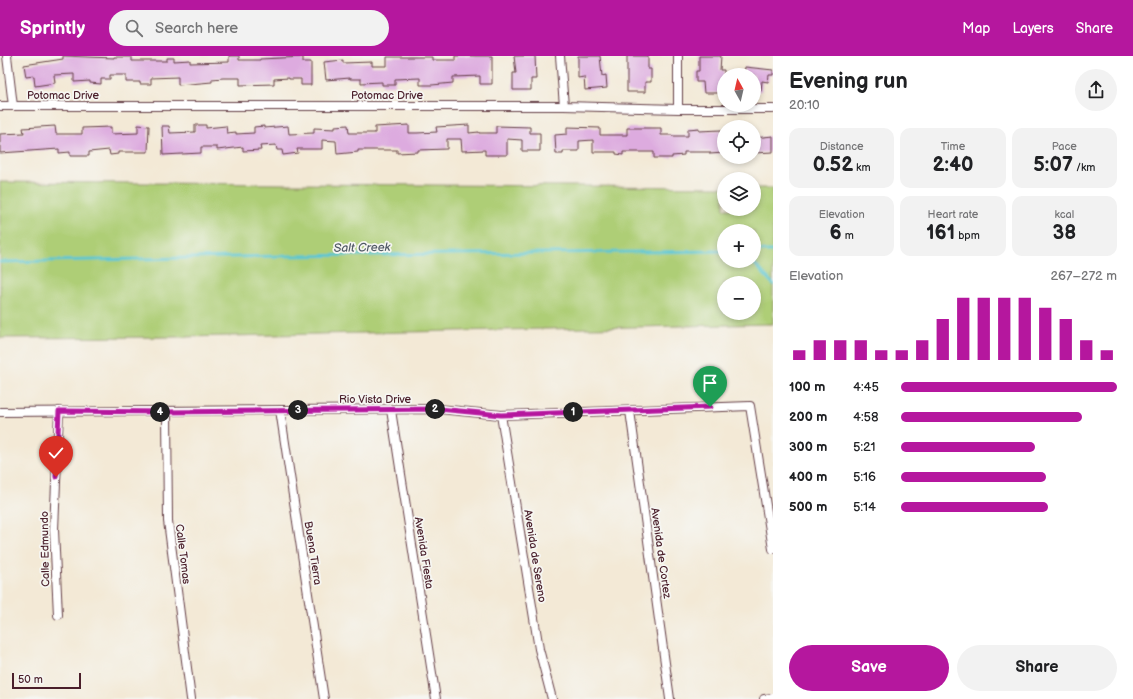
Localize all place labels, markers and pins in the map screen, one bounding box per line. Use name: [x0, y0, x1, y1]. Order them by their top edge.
pin: [693, 366, 727, 407]
pin: 2: [425, 399, 445, 419]
pin: 3: [288, 400, 308, 420]
pin: 4: [150, 402, 170, 422]
pin: 1: [563, 402, 583, 422]
pin: [39, 436, 73, 477]

